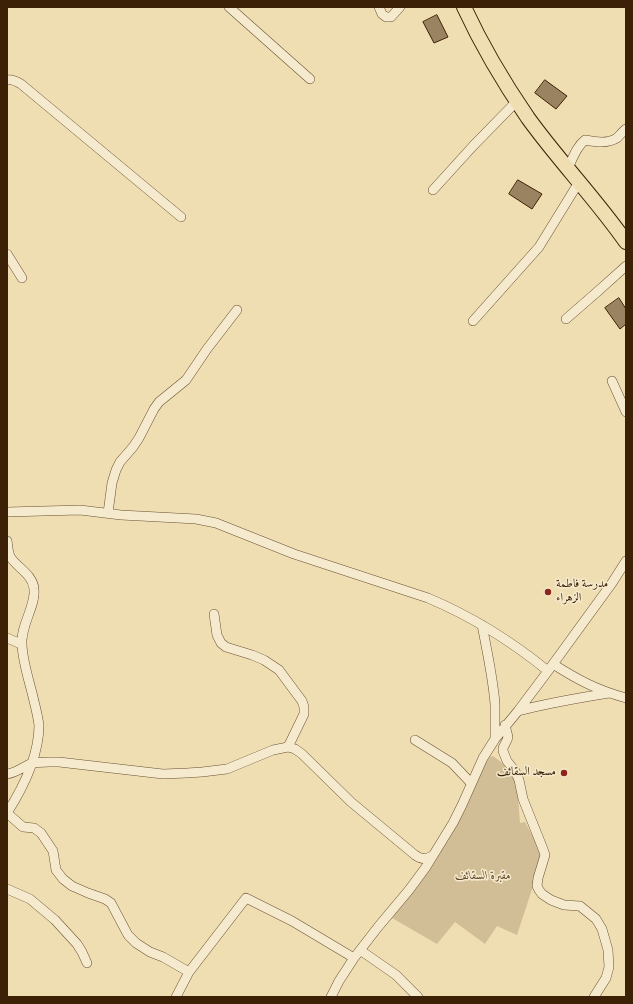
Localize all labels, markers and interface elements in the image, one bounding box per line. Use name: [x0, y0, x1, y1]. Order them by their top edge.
place label: مدرسة فاطمة الزهراء: [556, 578, 608, 606]
marker: مدرسة فاطمة الزهراء: [543, 587, 553, 597]
place label: مسجد السقائف: [497, 766, 556, 780]
marker: مسجد السقائف: [559, 768, 569, 778]
park label: مقبرة السقائف: [455, 870, 511, 884]

